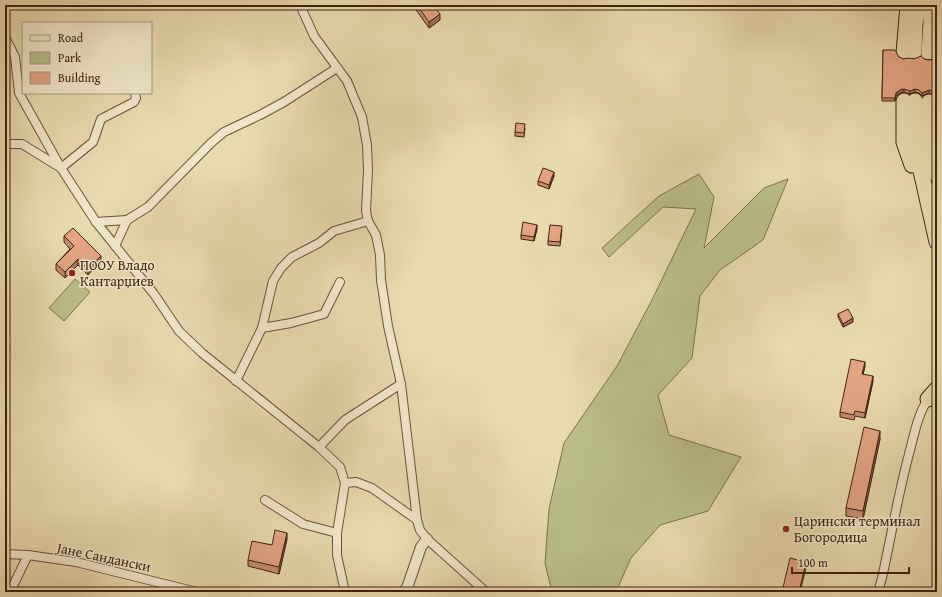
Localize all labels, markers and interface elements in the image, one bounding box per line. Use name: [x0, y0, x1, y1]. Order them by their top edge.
legend: [22, 22, 152, 94]
text: Road: [58, 29, 84, 46]
text: Park: [58, 49, 82, 66]
text: Building: [58, 69, 101, 86]
place label: ПООУ Владо Кантарџиев: [80, 255, 155, 291]
marker: ПООУ Владо Кантарџиев: [67, 268, 77, 278]
place label: Царински терминал Богородица: [794, 511, 921, 547]
marker: Царински терминал Богородица: [781, 524, 791, 534]
street label: Јане Сандански: [53, 537, 153, 577]
scale bar: [792, 549, 909, 575]
text: 100 m: [798, 554, 828, 571]

